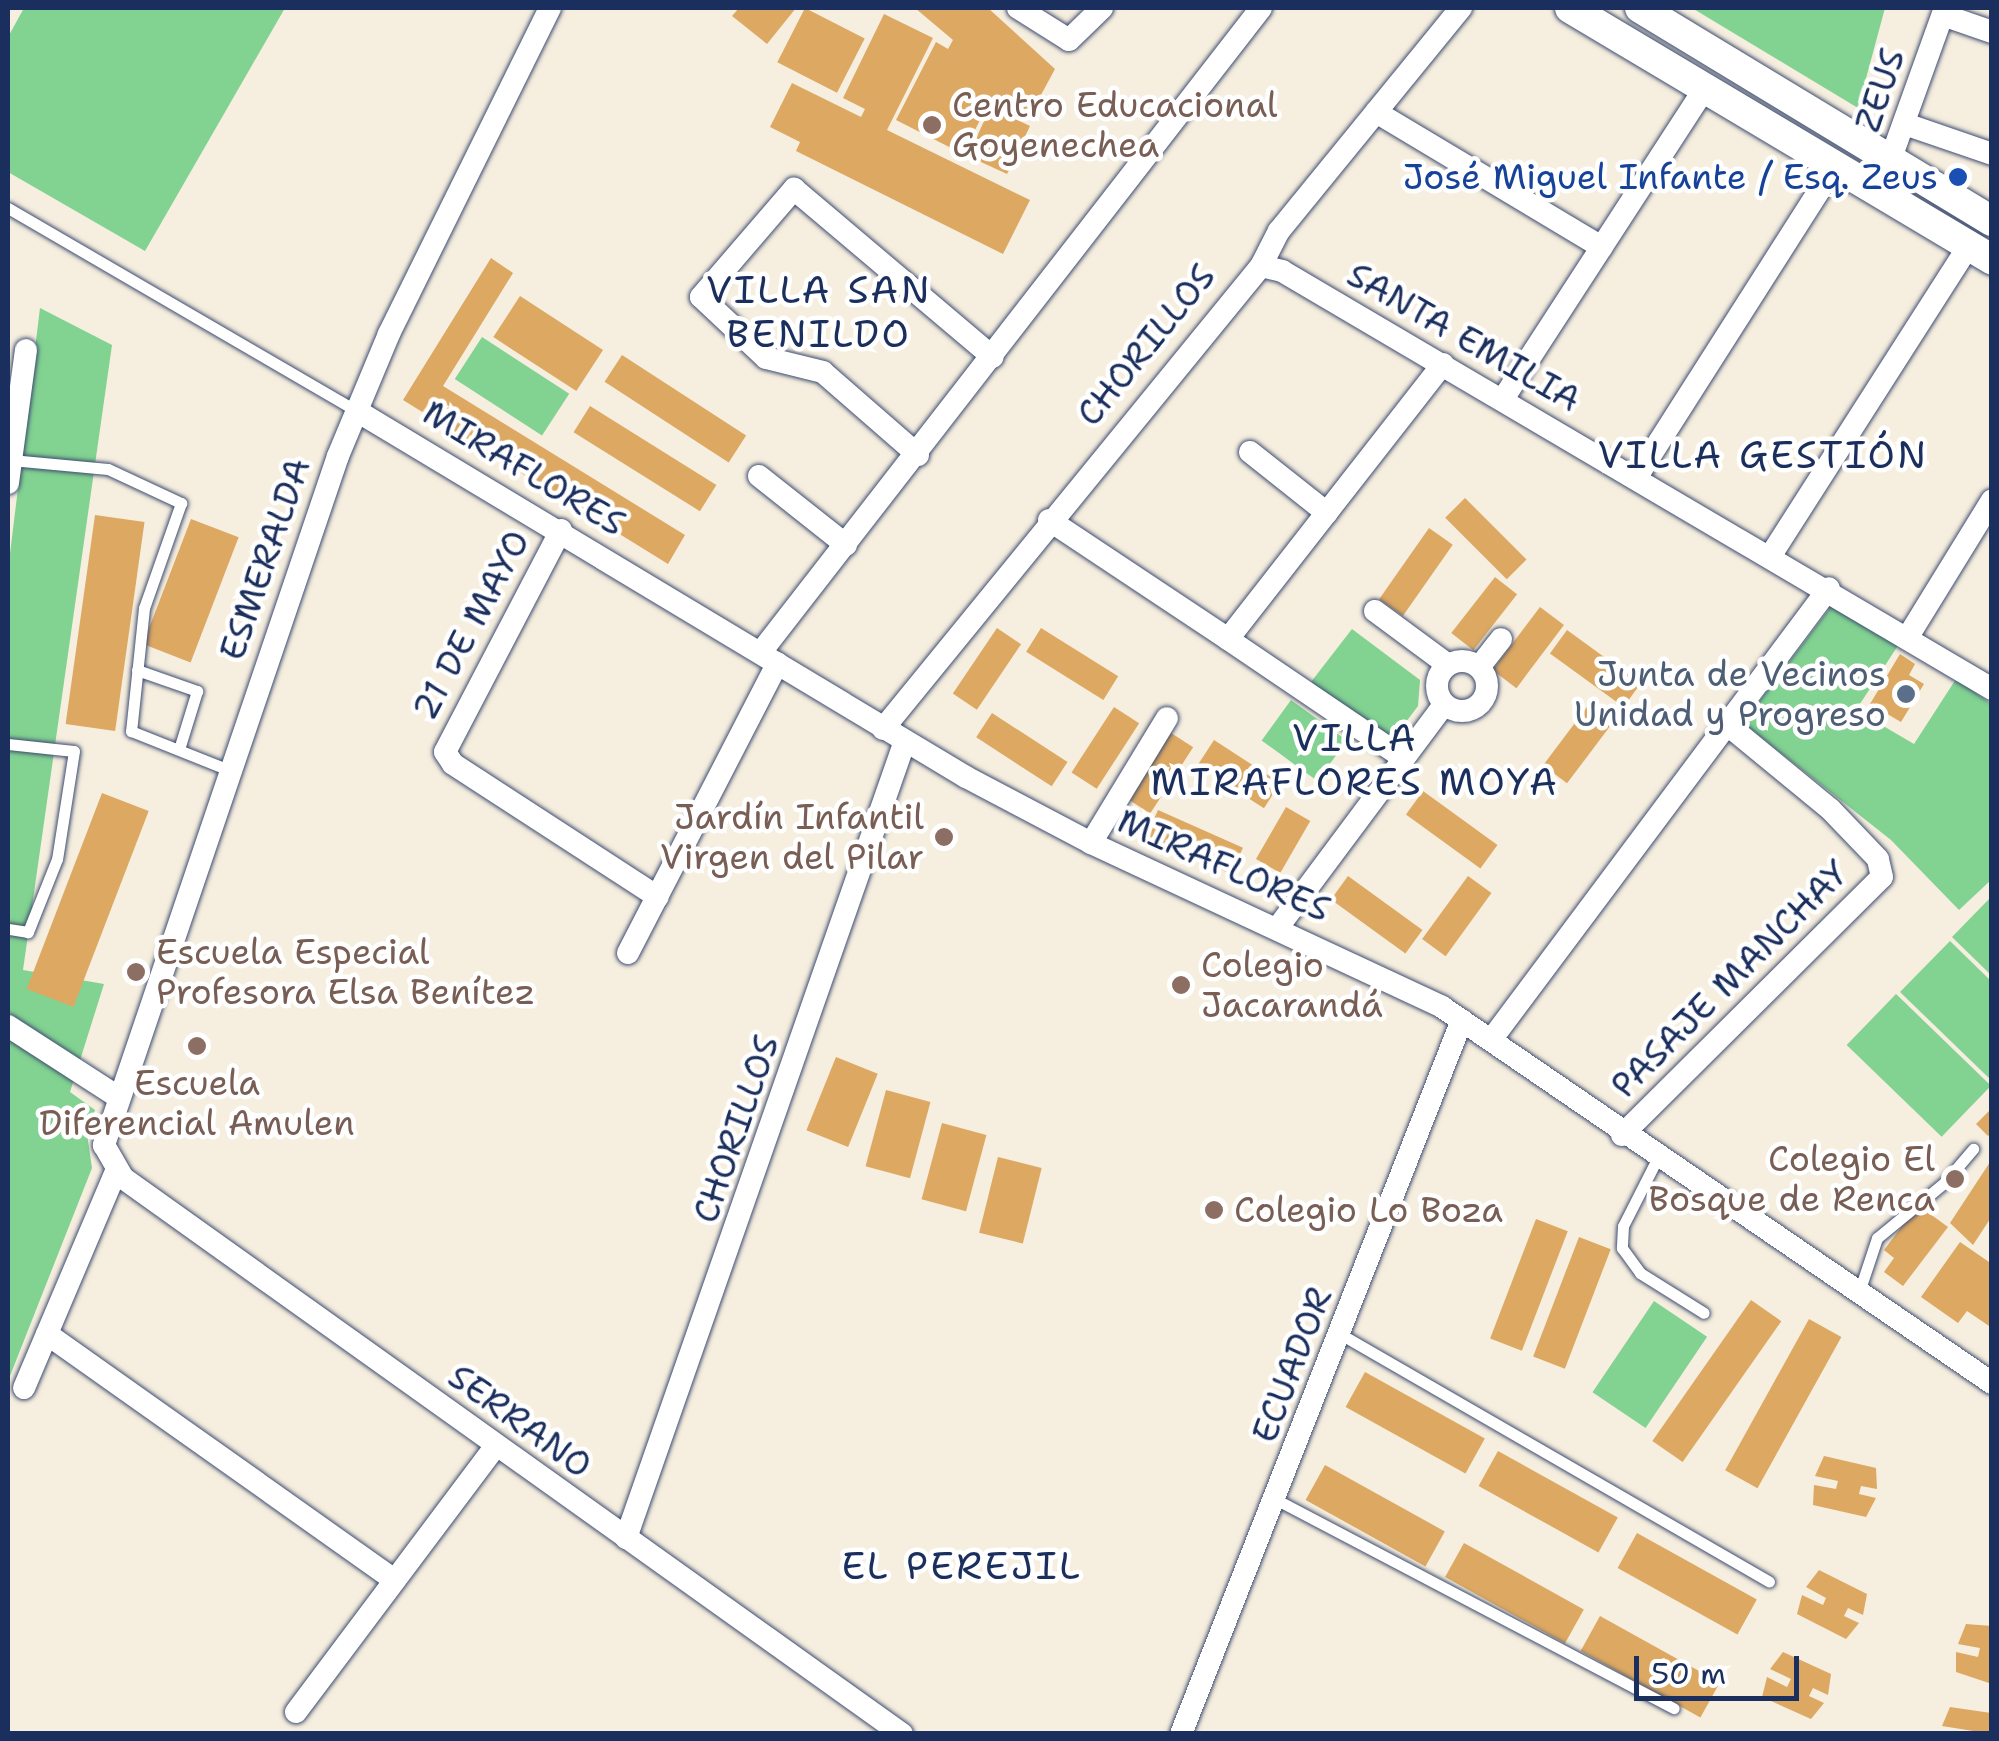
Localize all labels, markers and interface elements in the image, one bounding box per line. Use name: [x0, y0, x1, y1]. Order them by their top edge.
street label: ZEUS: [1846, 43, 1914, 137]
place label: Centro Educacional Goyenechea: [952, 84, 1278, 166]
marker: Centro Educacional Goyenechea: [921, 114, 943, 136]
place label: José Miguel Infante / Esq. Zeus: [1403, 156, 1938, 198]
marker: José Miguel Infante / Esq. Zeus: [1947, 166, 1969, 188]
street label: SANTA EMILIA: [1340, 253, 1588, 421]
street label: CHORILLOS: [1068, 256, 1224, 434]
district label: VILLA SAN BENILDO: [706, 267, 932, 356]
street label: MIRAFLORES: [415, 391, 633, 545]
district label: VILLA GESTIÓN: [1598, 432, 1928, 478]
street label: ESMERALDA: [211, 452, 319, 666]
street label: 21 DE MAYO: [404, 523, 538, 727]
place label: Junta de Vecinos Unidad y Progreso: [1574, 653, 1886, 735]
marker: Junta de Vecinos Unidad y Progreso: [1895, 683, 1917, 705]
district label: VILLA MIRAFLORES MOYA: [1151, 715, 1559, 804]
place label: Jardín Infantil Virgen del Pilar: [660, 796, 924, 878]
street label: MIRAFLORES: [1111, 799, 1337, 931]
marker: Jardín Infantil Virgen del Pilar: [933, 826, 955, 848]
street label: PASAJE MANCHAY: [1602, 851, 1858, 1107]
place label: Escuela Especial Profesora Elsa Benítez: [156, 931, 535, 1013]
place label: Colegio Jacarandá: [1201, 944, 1383, 1026]
marker: Escuela Especial Profesora Elsa Benítez: [125, 961, 147, 983]
marker: Colegio Jacarandá: [1170, 974, 1192, 996]
street label: CHORILLOS: [684, 1030, 788, 1228]
marker: Escuela Diferencial Amulen: [186, 1035, 208, 1057]
place label: Escuela Diferencial Amulen: [39, 1062, 355, 1144]
place label: Colegio El Bosque de Renca: [1649, 1138, 1935, 1220]
marker: Colegio El Bosque de Renca: [1944, 1168, 1966, 1190]
place label: Colegio Lo Boza: [1234, 1189, 1503, 1231]
marker: Colegio Lo Boza: [1203, 1199, 1225, 1221]
street label: ECUADOR: [1243, 1282, 1341, 1448]
street label: SERRANO: [440, 1355, 600, 1487]
district label: EL PEREJIL: [842, 1543, 1082, 1589]
scale bar: [1639, 1636, 1804, 1698]
text: 50 m: [1651, 1653, 1726, 1694]

